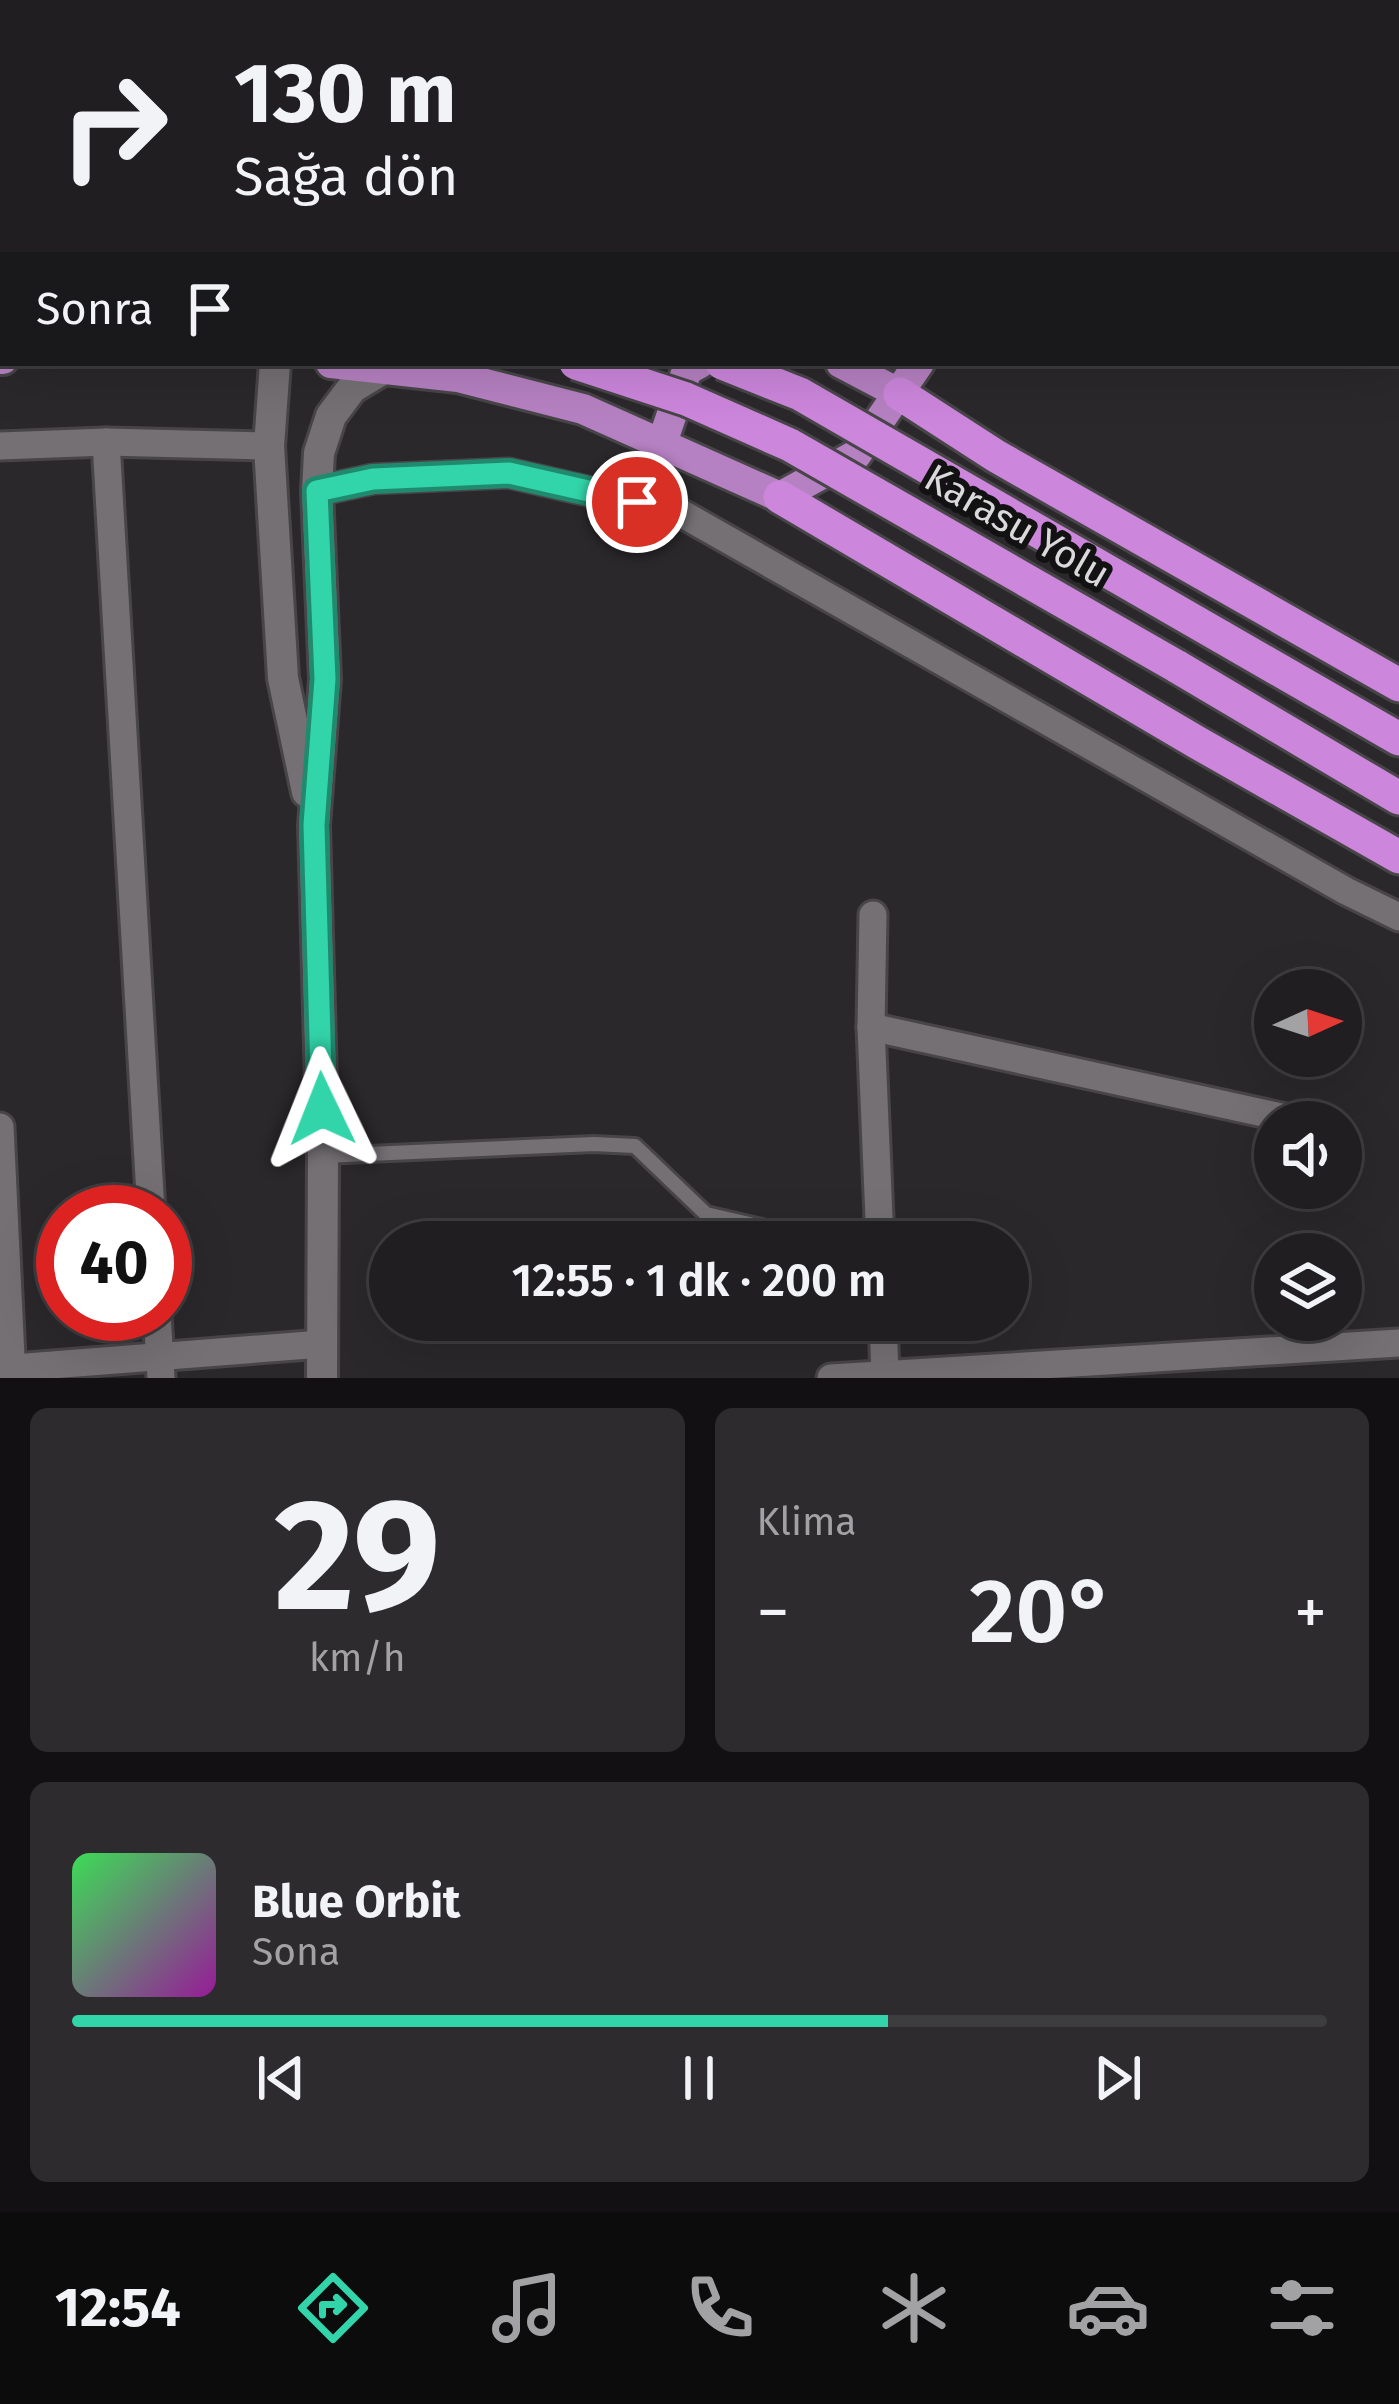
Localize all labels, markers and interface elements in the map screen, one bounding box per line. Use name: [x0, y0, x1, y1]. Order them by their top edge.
text: 130 m: [234, 43, 457, 144]
icon: right: [36, 48, 192, 204]
text: Sağa dön: [234, 145, 458, 209]
icon: arrive: [177, 276, 243, 342]
text: Sonra: [36, 282, 153, 336]
pin: [586, 451, 688, 553]
street label: Karasu Yolu: [916, 455, 1118, 597]
icon: arrive: [604, 469, 670, 535]
north arrow: [1254, 969, 1362, 1077]
map controls: [1254, 969, 1362, 1341]
position arrow: [259, 1046, 385, 1172]
button: sound: [1254, 1101, 1362, 1209]
speed limit sign: 40: [36, 1185, 192, 1341]
button: layers: [1254, 1233, 1362, 1341]
text: 12:55 · 1 dk · 200 m: [512, 1254, 886, 1308]
text: 29: [274, 1463, 440, 1650]
text: Klima: [757, 1499, 857, 1545]
text: 20°: [969, 1558, 1114, 1666]
text: −: [757, 1573, 790, 1652]
text: +: [1294, 1573, 1327, 1652]
text: km/h: [309, 1635, 406, 1681]
text: Blue Orbit: [252, 1875, 460, 1929]
text: Sona: [252, 1929, 340, 1975]
icon: previous: [248, 2045, 314, 2111]
icon: pause: [666, 2045, 732, 2111]
icon: next: [1085, 2045, 1151, 2111]
icon: directions: [291, 2266, 375, 2350]
icon: music: [485, 2266, 569, 2350]
icon: phone: [678, 2266, 762, 2350]
icon: climate: [872, 2266, 956, 2350]
icon: car: [1066, 2266, 1150, 2350]
icon: filters: [1260, 2266, 1344, 2350]
text: 12:54: [55, 2276, 181, 2340]

